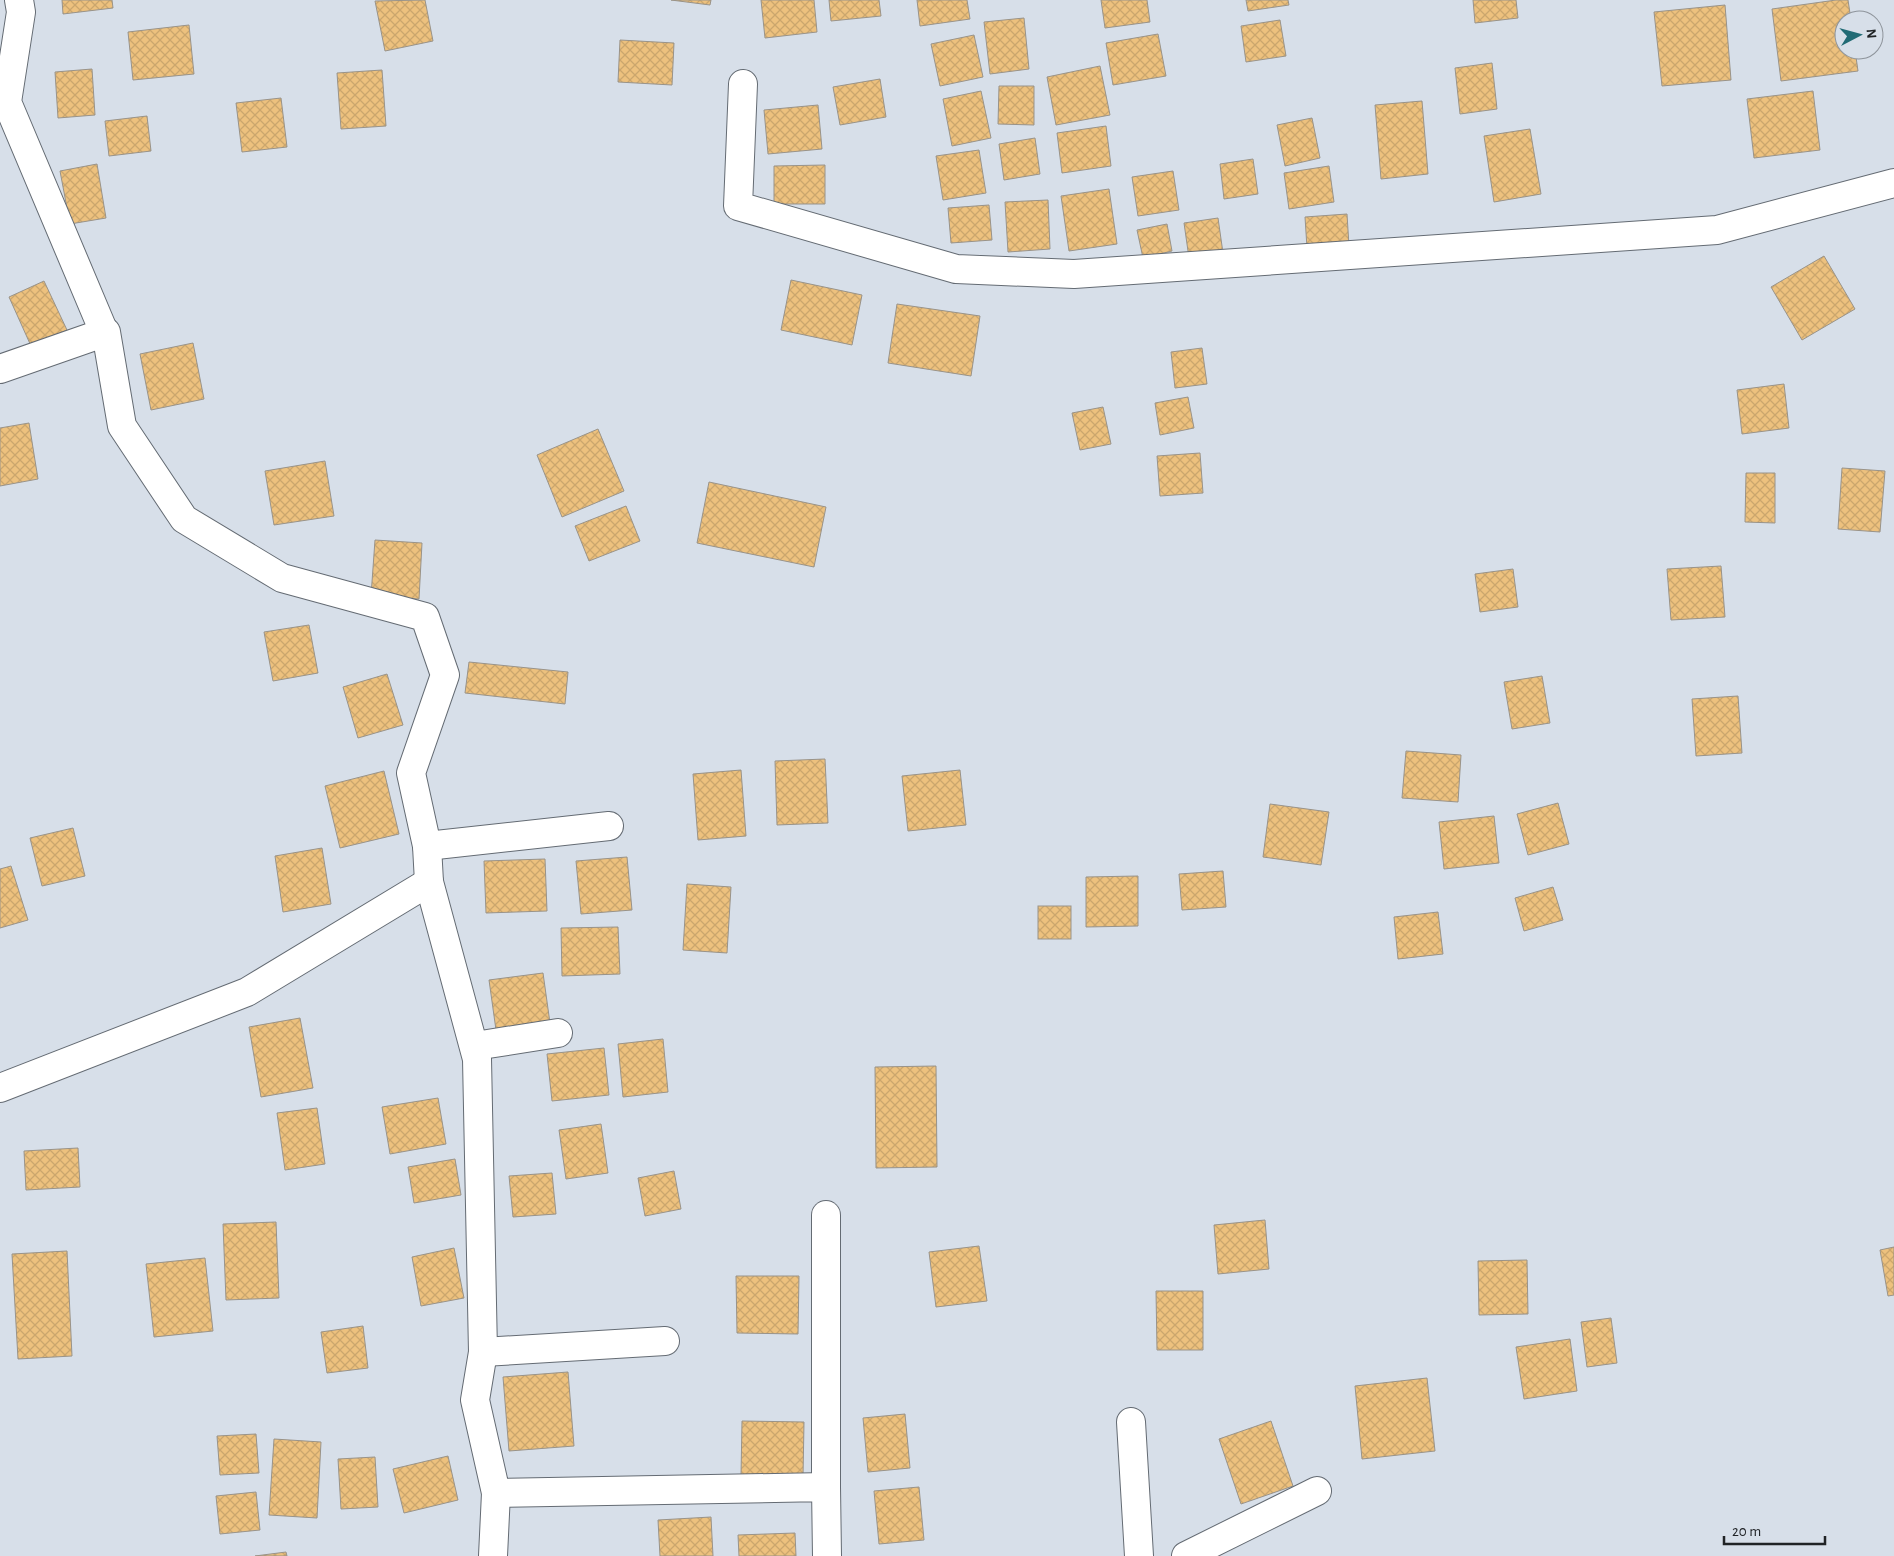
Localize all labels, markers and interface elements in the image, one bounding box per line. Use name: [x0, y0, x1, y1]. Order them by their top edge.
north arrow: [1834, 10, 1884, 60]
text: N: [1863, 28, 1878, 39]
scale bar: [1724, 1514, 1825, 1546]
text: 20 m: [1732, 1524, 1761, 1539]

